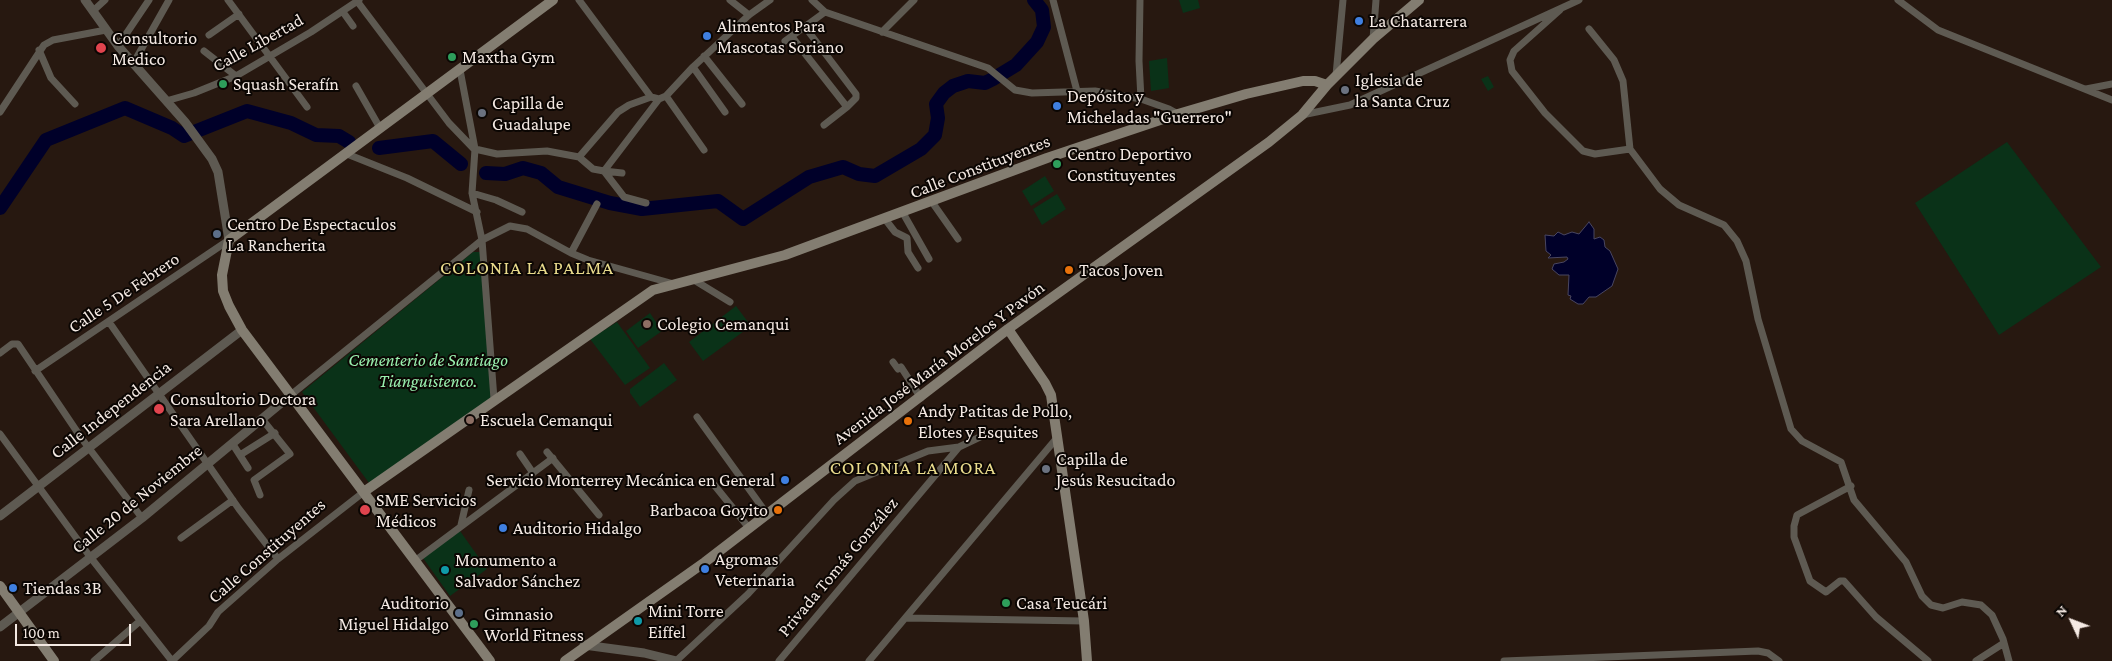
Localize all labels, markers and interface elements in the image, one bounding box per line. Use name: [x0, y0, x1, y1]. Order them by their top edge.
street label: Calle Libertad: [209, 9, 307, 77]
place label: La Chatarrera: [1369, 10, 1467, 32]
place label: Alimentos Para Mascotas Soriano: [717, 15, 844, 58]
marker: La Chatarrera: [1353, 15, 1365, 27]
place label: Consultorio Medico: [112, 27, 197, 70]
marker: Alimentos Para Mascotas Soriano: [701, 30, 713, 42]
marker: Consultorio Medico: [94, 41, 108, 55]
place label: Maxtha Gym: [462, 46, 555, 68]
marker: Maxtha Gym: [446, 51, 458, 63]
place label: Iglesia de la Santa Cruz: [1355, 69, 1450, 112]
place label: Squash Serafín: [233, 73, 339, 95]
marker: Squash Serafín: [217, 78, 229, 90]
marker: Iglesia de la Santa Cruz: [1339, 84, 1351, 96]
place label: Depósito y Micheladas "Guerrero": [1067, 85, 1232, 128]
place label: Capilla de Guadalupe: [492, 92, 571, 134]
marker: Depósito y Micheladas "Guerrero": [1051, 100, 1063, 112]
marker: Capilla de Guadalupe: [476, 107, 488, 119]
street label: Calle Constituyentes: [907, 130, 1053, 204]
place label: Centro Deportivo Constituyentes: [1067, 143, 1192, 186]
marker: Centro Deportivo Constituyentes: [1051, 158, 1063, 170]
place label: Centro De Espectaculos La Rancherita: [227, 213, 396, 255]
marker: Centro De Espectaculos La Rancherita: [211, 228, 223, 240]
street label: Calle 5 De Febrero: [64, 248, 184, 338]
district label: COLONIA LA PALMA: [438, 257, 616, 279]
place label: Tacos Joven: [1079, 259, 1163, 281]
marker: Tacos Joven: [1063, 264, 1075, 276]
street label: Avenida José María Morelos Y Pavón: [829, 277, 1049, 449]
place label: Colegio Cemanqui: [657, 313, 789, 335]
marker: Colegio Cemanqui: [641, 318, 653, 330]
park label: Cementerio de Santiago Tianguistenco.: [348, 349, 508, 392]
street label: Calle Independencia: [47, 356, 175, 464]
place label: Consultorio Doctora Sara Arellano: [170, 388, 316, 430]
place label: Andy Patitas de Pollo, Elotes y Esquites: [918, 400, 1072, 442]
marker: Consultorio Doctora Sara Arellano: [152, 402, 166, 416]
place label: Escuela Cemanqui: [480, 409, 613, 431]
marker: Escuela Cemanqui: [464, 414, 476, 426]
marker: Andy Patitas de Pollo, Elotes y Esquites: [902, 415, 914, 427]
street label: Calle 20 de Noviembre: [67, 440, 207, 558]
place label: Capilla de Jesús Resucitado: [1056, 448, 1175, 490]
district label: COLONIA LA MORA: [828, 457, 998, 479]
marker: Capilla de Jesús Resucitado: [1040, 463, 1052, 475]
place label: Servicio Monterrey Mecánica en General: [486, 469, 775, 491]
marker: Servicio Monterrey Mecánica en General: [779, 474, 791, 486]
place label: SME Servicios Médicos: [376, 489, 476, 532]
street label: Privada Tomás González: [773, 493, 903, 641]
street label: Calle Constituyentes: [204, 494, 330, 608]
place label: Barbacoa Goyito: [650, 499, 768, 521]
marker: SME Servicios Médicos: [358, 503, 372, 517]
marker: Barbacoa Goyito: [772, 504, 784, 516]
place label: Auditorio Hidalgo: [513, 517, 642, 539]
marker: Auditorio Hidalgo: [497, 522, 509, 534]
place label: Agromas Veterinaria: [715, 548, 795, 590]
place label: Monumento a Salvador Sánchez: [455, 549, 580, 592]
marker: Agromas Veterinaria: [699, 563, 711, 575]
marker: Monumento a Salvador Sánchez: [439, 564, 451, 576]
place label: Tiendas 3B: [23, 577, 102, 599]
marker: Tiendas 3B: [7, 582, 19, 594]
place label: Auditorio Miguel Hidalgo: [338, 592, 449, 634]
place label: Casa Teucári: [1016, 592, 1107, 614]
north arrow: [2047, 596, 2097, 646]
marker: Casa Teucári: [1000, 597, 1012, 609]
place label: Mini Torre Eiffel: [648, 600, 724, 642]
text: N: [2052, 602, 2070, 620]
place label: Gimnasio World Fitness: [484, 603, 584, 646]
marker: Auditorio Miguel Hidalgo: [453, 607, 465, 619]
scale bar: [18, 614, 134, 646]
marker: Mini Torre Eiffel: [632, 615, 644, 627]
marker: Gimnasio World Fitness: [468, 618, 480, 630]
text: 100 m: [23, 625, 60, 641]

